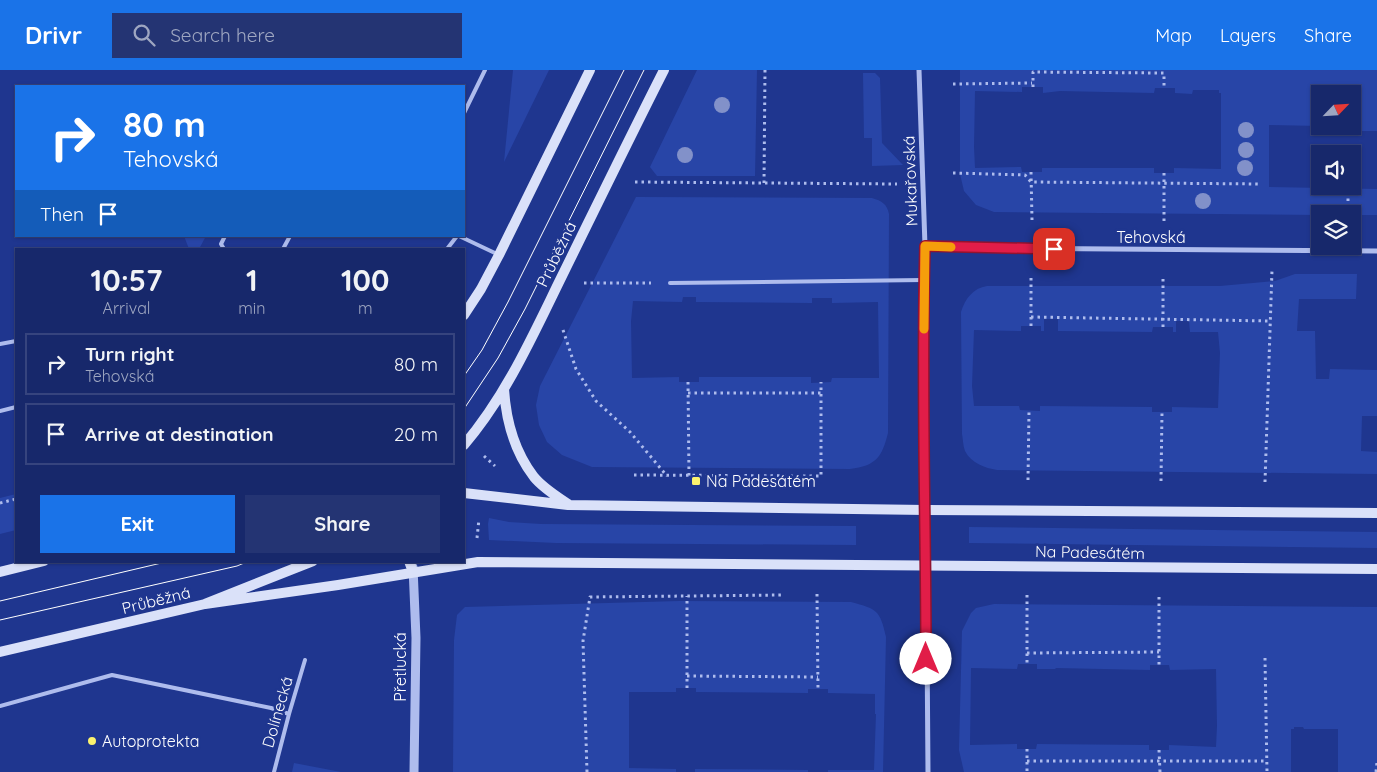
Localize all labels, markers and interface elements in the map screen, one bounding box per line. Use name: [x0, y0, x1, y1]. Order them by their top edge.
search box: [112, 13, 462, 58]
text: Drivr: [25, 20, 82, 50]
icon: search: [130, 21, 158, 49]
text: Search here: [170, 23, 275, 47]
text: Map: [1155, 24, 1192, 47]
text: Layers: [1220, 24, 1276, 47]
text: Share: [1304, 24, 1352, 47]
north arrow: [1311, 85, 1361, 135]
map controls: [1311, 85, 1361, 255]
text: 80 m: [123, 102, 206, 146]
icon: right: [40, 105, 105, 170]
street label: Mukařovská: [898, 135, 922, 227]
text: Tehovská: [123, 145, 219, 173]
button: sound: [1311, 145, 1361, 195]
icon: arrive: [94, 200, 122, 228]
text: Then: [40, 202, 84, 226]
button: layers: [1311, 205, 1361, 255]
street label: Průběžná: [532, 218, 580, 290]
street label: Tehovská: [1116, 227, 1186, 247]
pin: [1033, 228, 1075, 270]
icon: arrive: [1040, 235, 1068, 263]
text: 10:57: [91, 261, 163, 299]
text: 1: [246, 261, 258, 299]
text: 100: [341, 261, 389, 299]
text: Arrival: [103, 298, 151, 318]
text: min: [238, 298, 265, 318]
text: m: [358, 298, 372, 318]
text: Turn right: [85, 342, 174, 366]
icon: right: [42, 350, 70, 378]
text: 80 m: [394, 352, 438, 376]
text: Tehovská: [85, 366, 155, 386]
icon: arrive: [42, 420, 70, 448]
text: Arrive at destination: [85, 422, 274, 446]
text: 20 m: [394, 422, 438, 446]
place label: Na Padesátém: [706, 471, 816, 491]
marker: Na Padesátém: [690, 475, 702, 487]
button: Exit: [40, 495, 235, 553]
button: Share: [245, 495, 440, 553]
street label: Na Padesátém: [1035, 541, 1145, 563]
street label: Průběžná: [120, 582, 192, 618]
street label: Přetlucká: [390, 632, 410, 702]
position arrow: [899, 632, 951, 684]
street label: Dolínecká: [257, 674, 297, 750]
place label: Autoprotekta: [102, 731, 200, 751]
marker: Autoprotekta: [86, 735, 98, 747]

